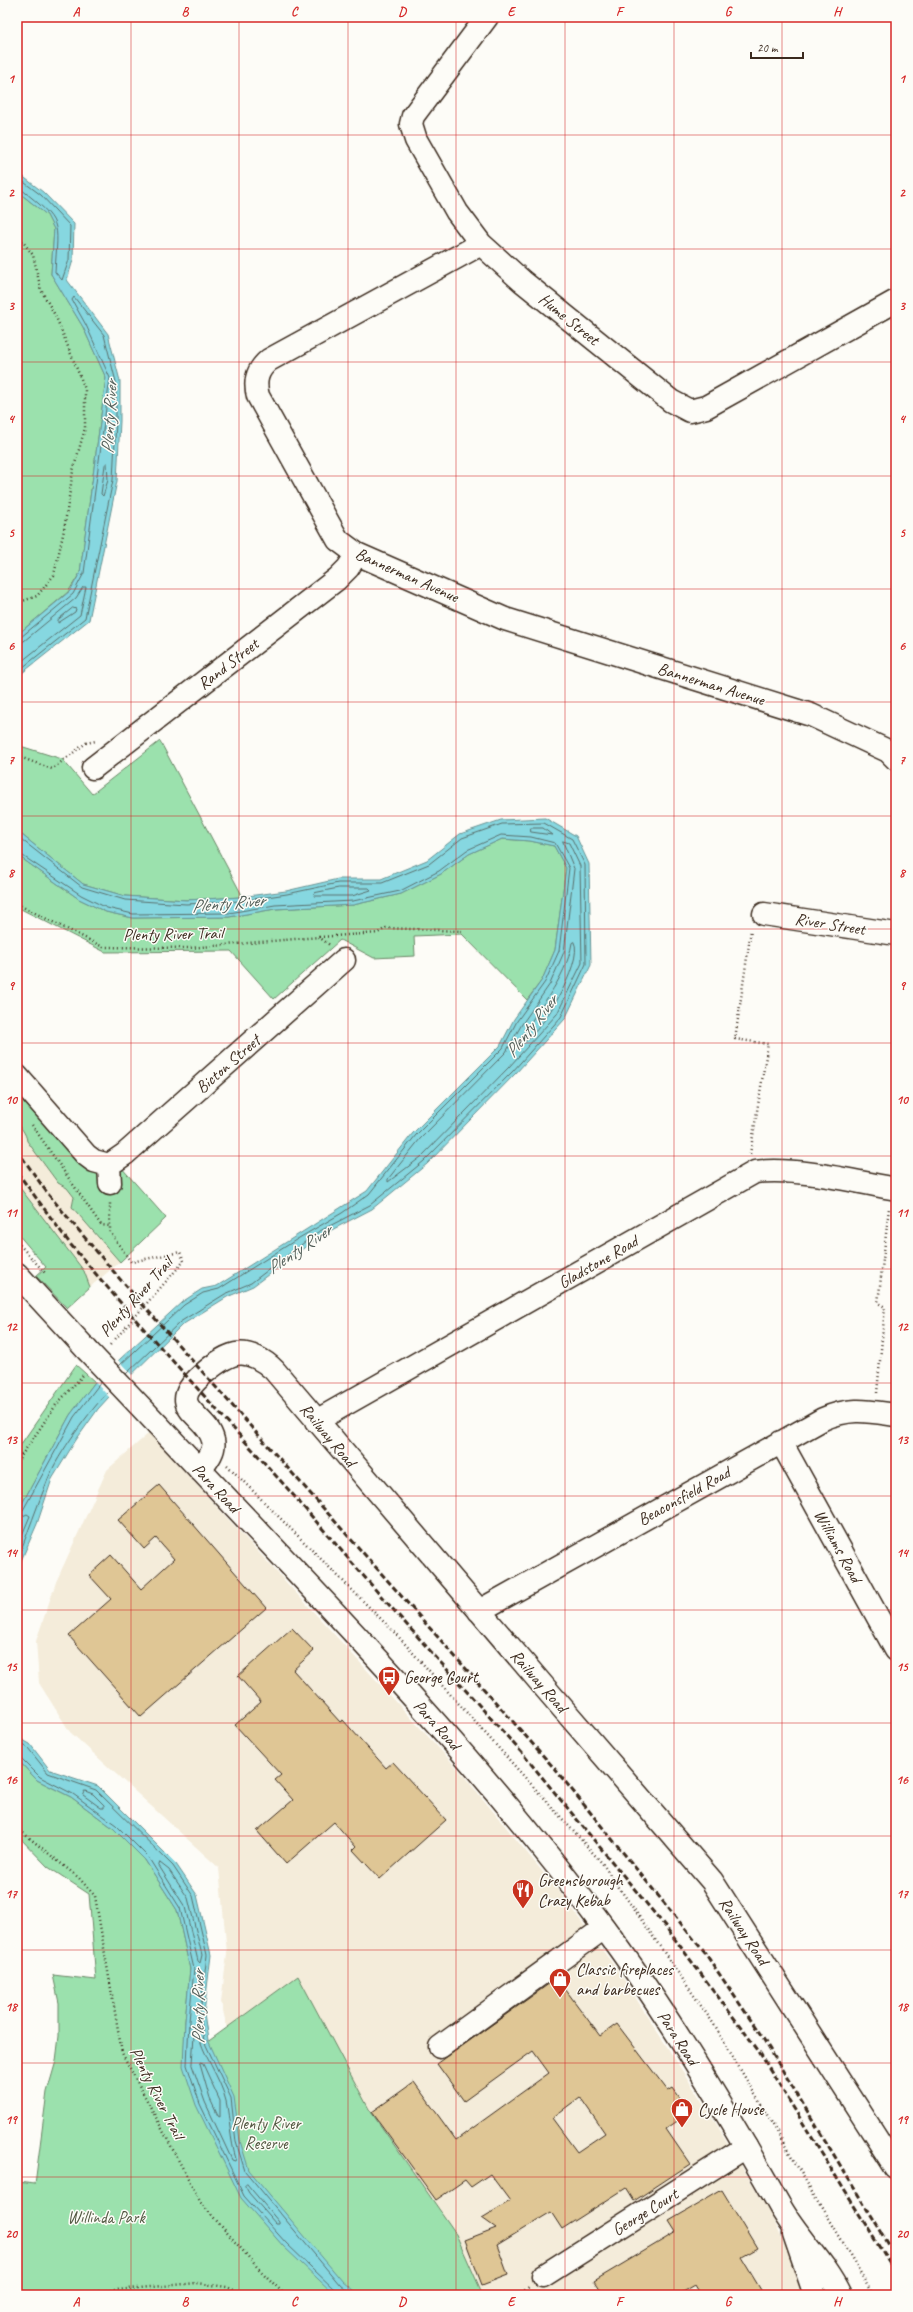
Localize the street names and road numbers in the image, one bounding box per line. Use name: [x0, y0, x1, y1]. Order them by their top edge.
street label: Hume Street: [535, 288, 605, 351]
street label: Bannerman Avenue: [352, 543, 463, 608]
street label: Rand Street: [193, 632, 265, 694]
street label: Bannerman Avenue: [655, 658, 768, 711]
street label: River Street: [794, 908, 869, 940]
street label: Plenty River Trail: [123, 923, 226, 945]
street label: Bicton Street: [191, 1029, 266, 1098]
street label: Gladstone Road: [554, 1230, 644, 1293]
street label: Plenty River Trail: [95, 1251, 179, 1341]
street label: Railway Road: [295, 1399, 362, 1473]
street label: Para Road: [188, 1459, 246, 1520]
street label: Beaconsfield Road: [634, 1461, 736, 1530]
street label: Williams Road: [809, 1506, 868, 1589]
street label: Railway Road: [506, 1645, 574, 1719]
street label: Para Road: [409, 1696, 467, 1757]
street label: Railway Road: [714, 1893, 775, 1971]
street label: Para Road: [653, 2007, 705, 2072]
street label: Plenty River Trail: [125, 2044, 190, 2145]
street label: George Court: [608, 2182, 684, 2240]

